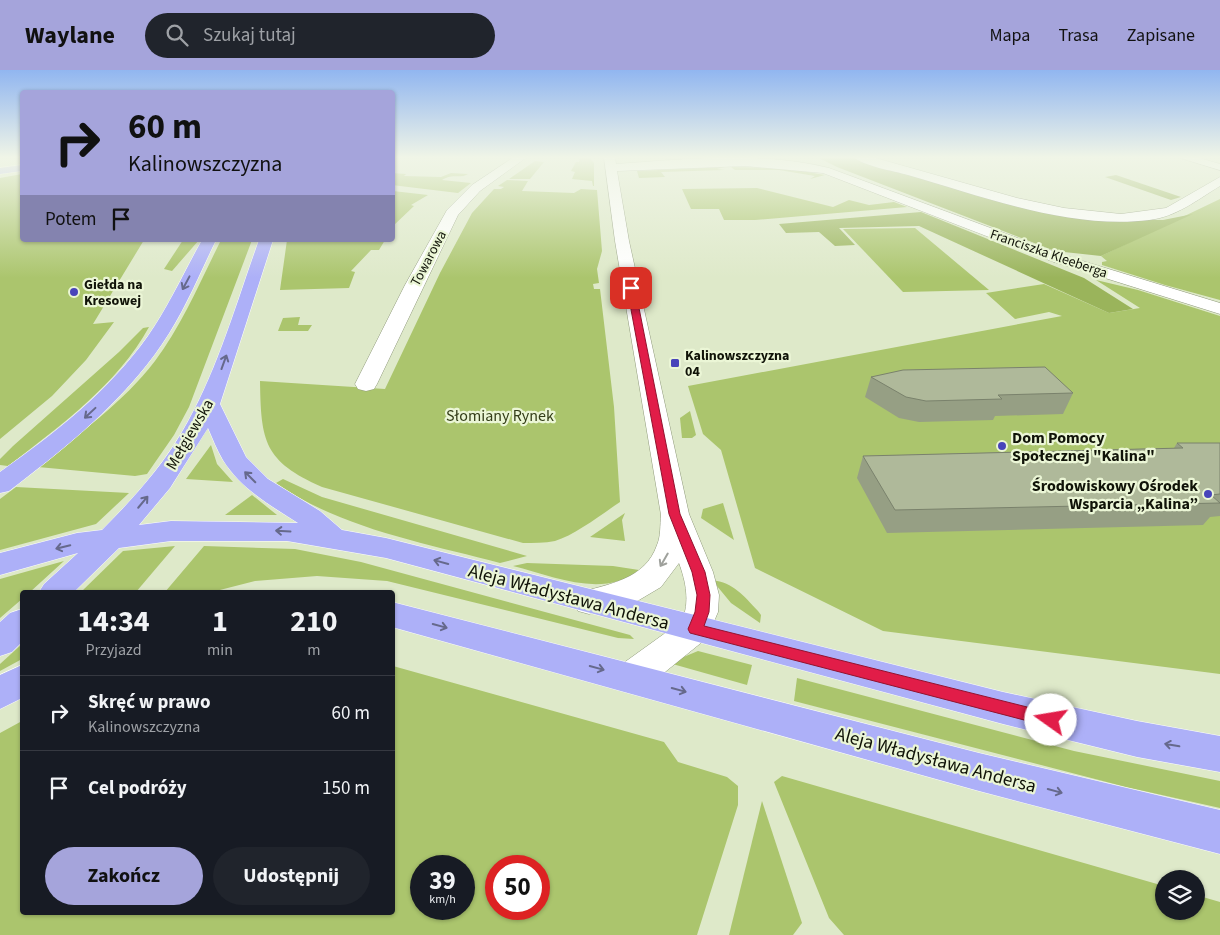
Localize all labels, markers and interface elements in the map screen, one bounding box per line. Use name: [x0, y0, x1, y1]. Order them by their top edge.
search box: [145, 13, 495, 58]
text: Waylane: [25, 18, 115, 53]
icon: search: [163, 21, 191, 49]
text: Szukaj tutaj: [203, 22, 296, 49]
text: Mapa: [989, 23, 1030, 48]
text: Trasa: [1058, 23, 1099, 48]
text: Zapisane: [1127, 23, 1195, 48]
text: 60 m: [128, 102, 202, 152]
icon: right: [45, 110, 110, 175]
text: Kalinowszczyzna: [128, 148, 282, 180]
icon: arrive: [107, 205, 135, 233]
text: Potem: [45, 206, 97, 233]
street label: Franciszka Kleeberga: [987, 224, 1110, 283]
street label: Towarowa: [406, 227, 452, 290]
pin: [610, 267, 652, 309]
icon: arrive: [617, 274, 645, 302]
place label: Giełda na Kresowej: [84, 275, 143, 311]
one-way arrow: [181, 275, 190, 290]
marker: Giełda na Kresowej: [68, 286, 80, 298]
place label: Kalinowszczyzna 04: [685, 346, 789, 382]
one-way arrow: [220, 355, 229, 371]
marker: Kalinowszczyzna 04: [669, 357, 681, 369]
street label: Mełgiewska: [161, 395, 219, 474]
park label: Słomiany Rynek: [446, 405, 554, 427]
one-way arrow: [85, 406, 97, 418]
place label: Dom Pomocy Społecznej "Kalina": [1012, 427, 1155, 467]
marker: Dom Pomocy Społecznej "Kalina": [996, 440, 1008, 452]
one-way arrow: [244, 471, 257, 483]
place label: Środowiskowy Ośrodek Wsparcia „Kalina”: [1032, 475, 1198, 515]
marker: Środowiskowy Ośrodek Wsparcia „Kalina”: [1202, 488, 1214, 500]
one-way arrow: [138, 496, 149, 509]
one-way arrow: [275, 527, 291, 536]
one-way arrow: [55, 543, 71, 552]
one-way arrow: [659, 553, 669, 568]
one-way arrow: [433, 557, 449, 566]
street label: Aleja Władysława Andersa: [465, 558, 672, 637]
text: 14:34: [77, 600, 150, 643]
text: 1: [212, 600, 228, 643]
text: 210: [290, 600, 338, 643]
one-way arrow: [431, 622, 447, 632]
text: Przyjazd: [85, 639, 142, 661]
text: min: [207, 639, 233, 661]
text: m: [307, 639, 321, 661]
one-way arrow: [588, 664, 604, 674]
one-way arrow: [670, 686, 686, 695]
text: Skręć w prawo: [88, 689, 210, 716]
position arrow: [1024, 693, 1076, 745]
icon: right: [45, 699, 73, 727]
text: 60 m: [332, 700, 370, 727]
text: Kalinowszczyzna: [88, 716, 200, 738]
street label: Aleja Władysława Andersa: [832, 721, 1039, 800]
one-way arrow: [1164, 740, 1180, 750]
icon: arrive: [45, 774, 73, 802]
text: Cel podróży: [88, 775, 187, 802]
text: 150 m: [322, 775, 370, 802]
one-way arrow: [1047, 786, 1063, 796]
button: Zakończ: [45, 847, 203, 905]
button: Udostępnij: [213, 847, 370, 905]
speed limit sign: 50: [485, 855, 550, 920]
text: 39: [429, 863, 456, 899]
map controls: [1155, 870, 1205, 920]
button: layers: [1155, 870, 1205, 920]
text: km/h: [429, 891, 456, 908]

